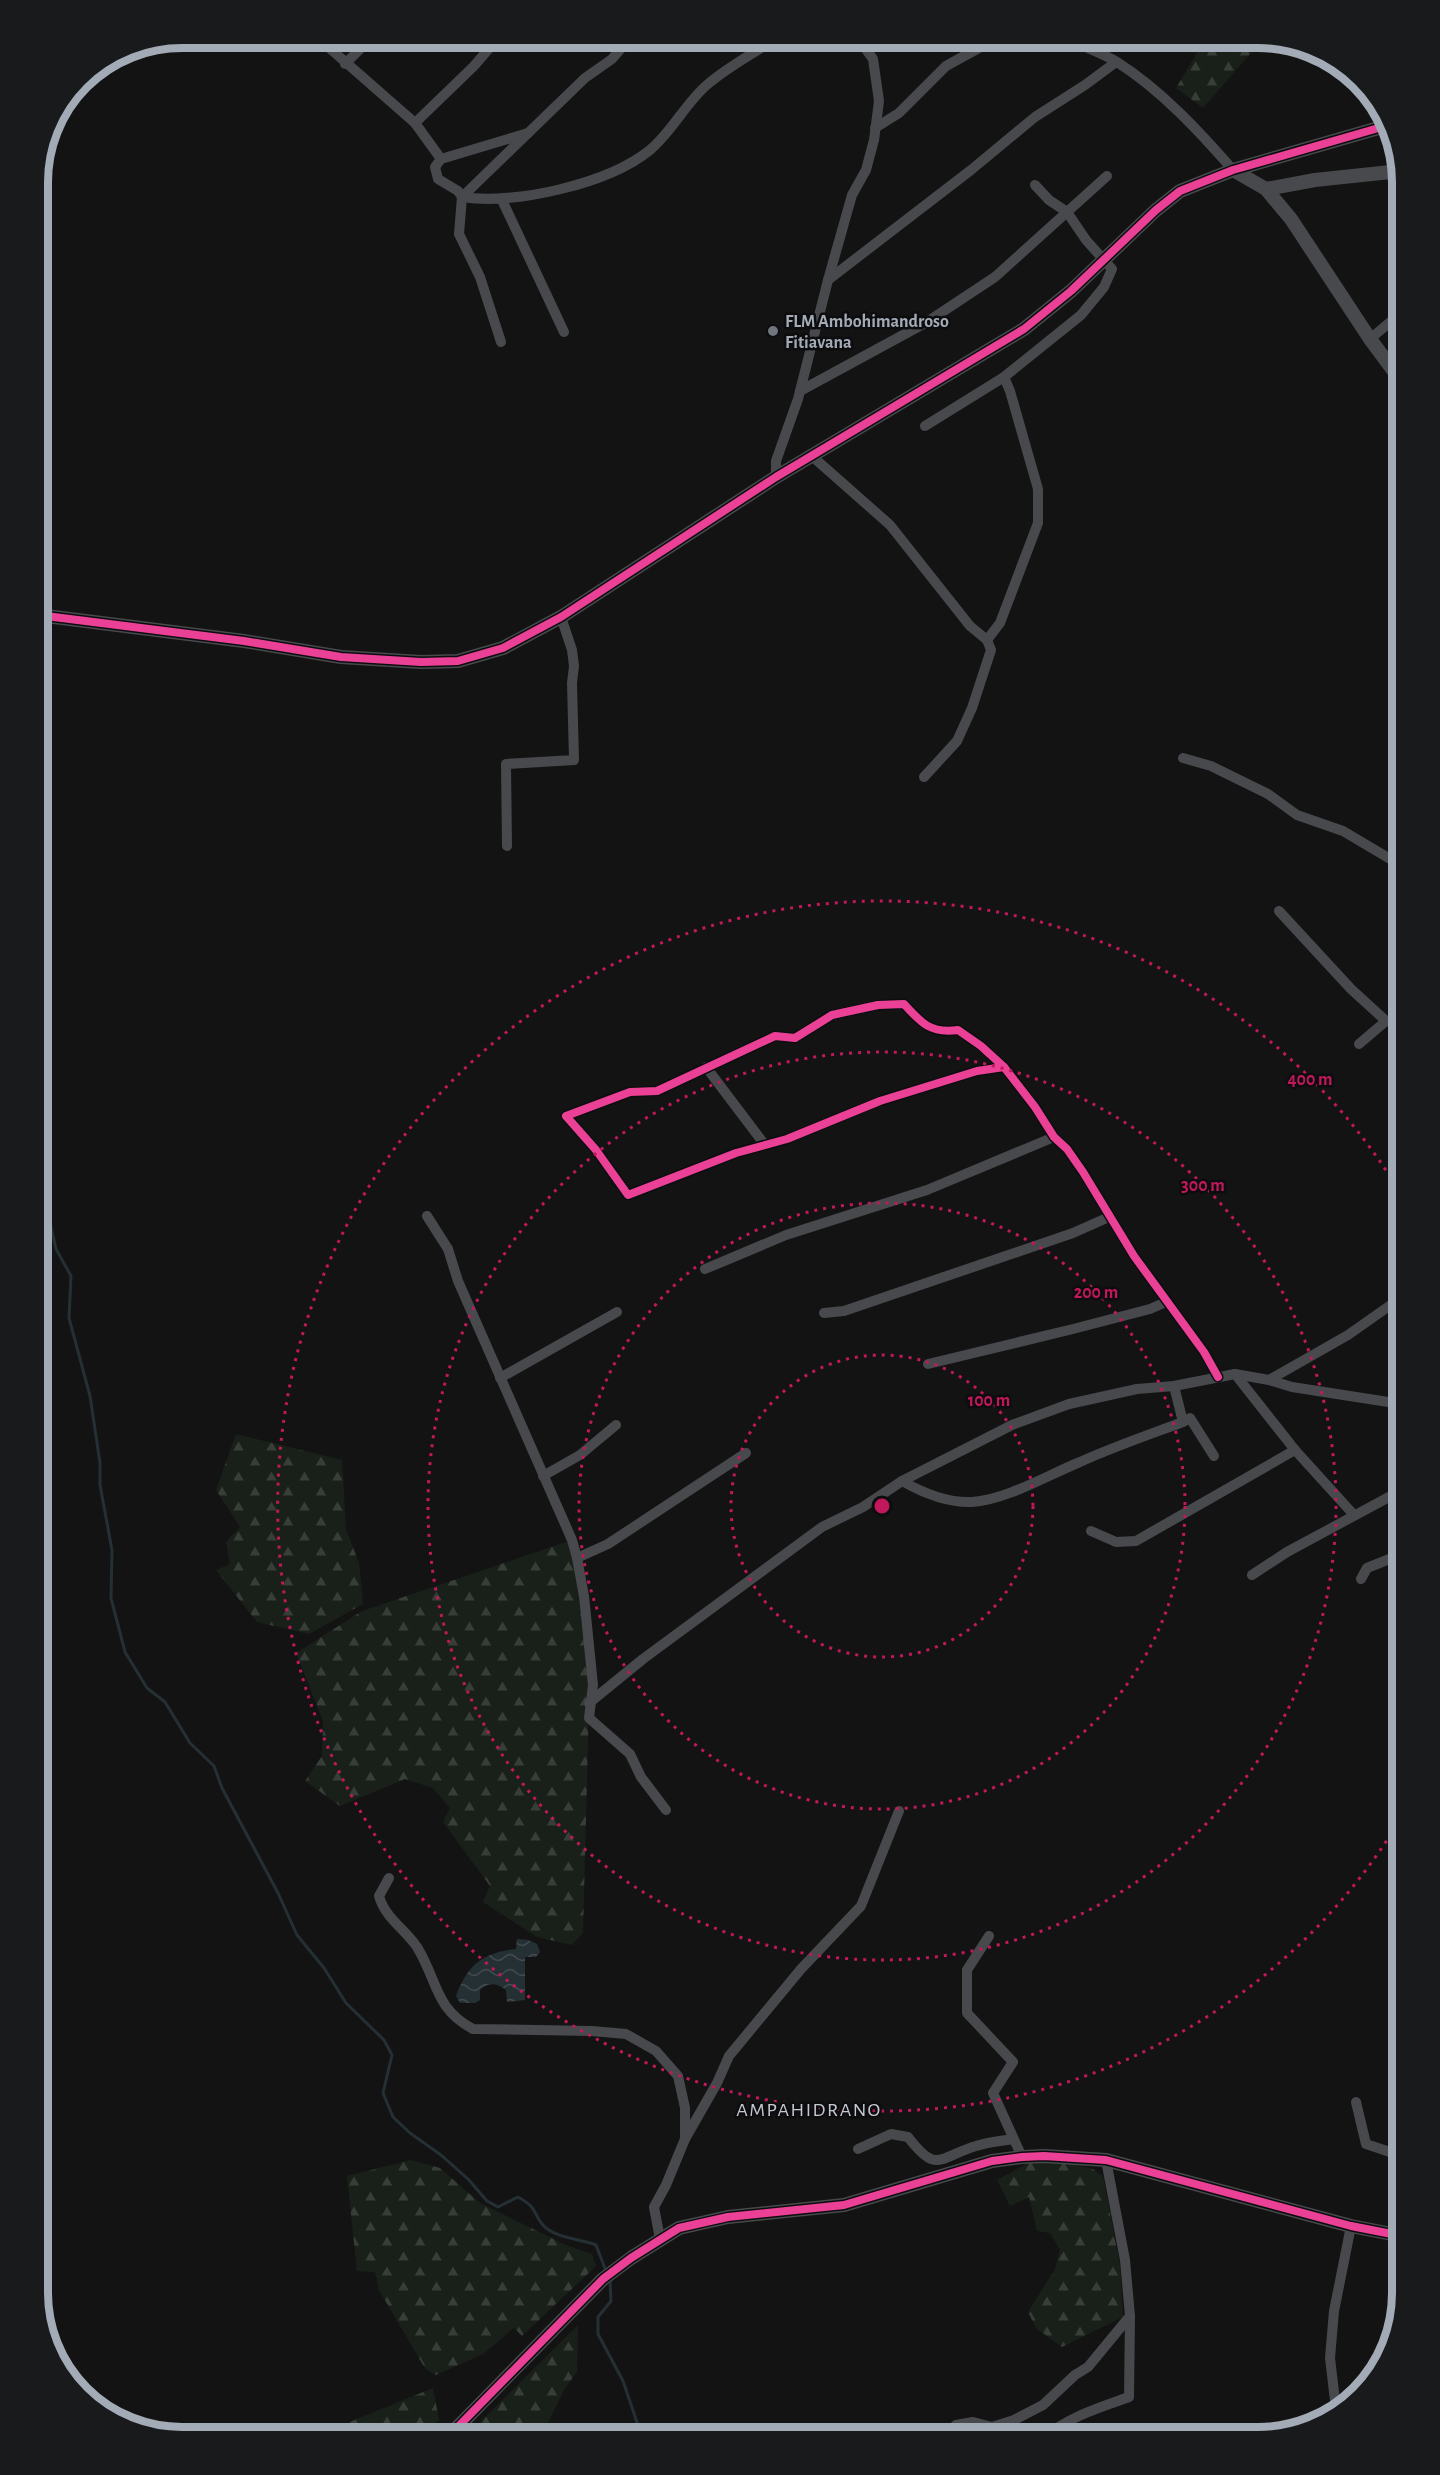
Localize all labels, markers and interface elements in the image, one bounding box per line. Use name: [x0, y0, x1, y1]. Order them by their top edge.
place label: FLM Ambohimandroso Fitiavana: [785, 313, 949, 352]
marker: FLM Ambohimandroso Fitiavana: [766, 324, 780, 338]
text: 400 m: [1287, 1071, 1333, 1089]
text: 300 m: [1181, 1177, 1225, 1195]
text: 200 m: [1074, 1284, 1118, 1302]
text: 100 m: [968, 1392, 1010, 1410]
centre of rings: [872, 1496, 892, 1516]
district label: AMPAHIDRANO: [736, 2100, 882, 2120]

